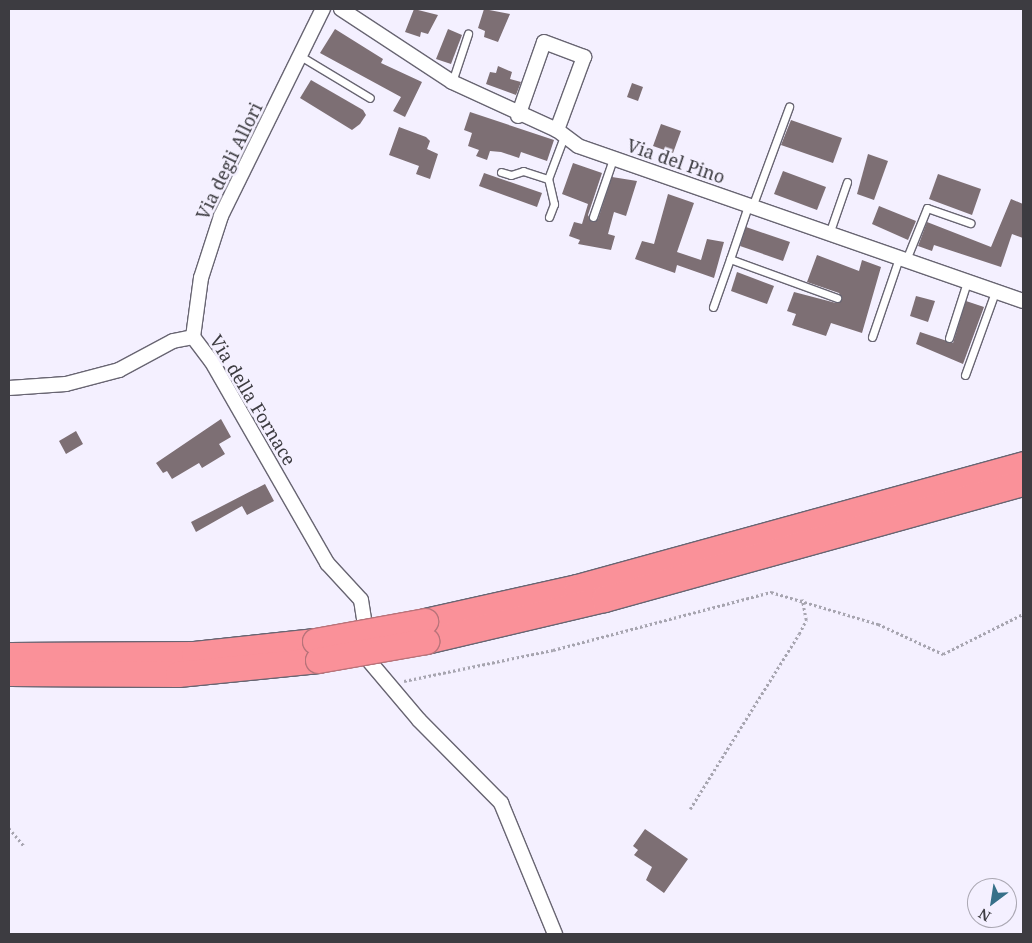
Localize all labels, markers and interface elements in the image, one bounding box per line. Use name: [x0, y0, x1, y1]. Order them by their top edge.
street label: Via degli Allori: [191, 99, 267, 223]
street label: Via del Pino: [624, 134, 728, 188]
street label: Via della Fornace: [206, 331, 300, 469]
north arrow: [967, 878, 1017, 928]
text: N: [975, 904, 994, 926]

